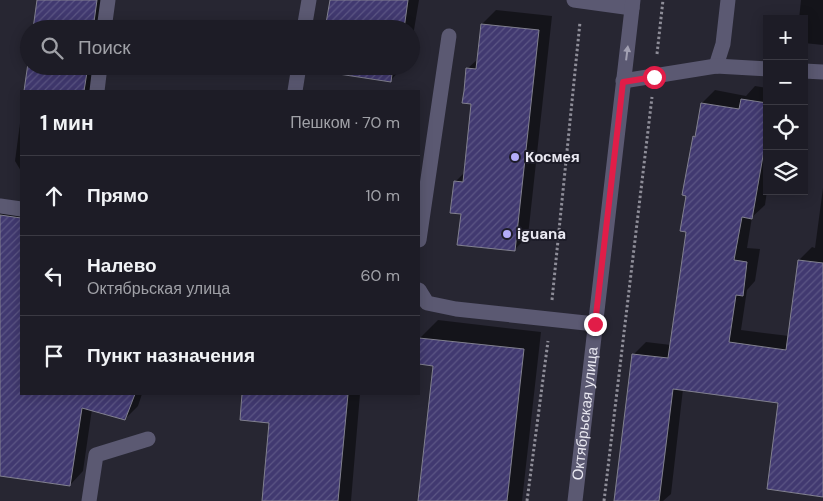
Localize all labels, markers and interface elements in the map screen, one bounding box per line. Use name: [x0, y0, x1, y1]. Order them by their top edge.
map controls: [763, 15, 808, 195]
button: +: [763, 15, 808, 60]
search box: [20, 20, 420, 75]
icon: search: [38, 34, 66, 62]
text: Поиск: [78, 35, 131, 60]
one-way arrow: [623, 44, 631, 60]
button: −: [763, 60, 808, 105]
route start: [643, 66, 666, 89]
button: locate: [763, 105, 808, 150]
text: 1 мин: [40, 109, 94, 137]
text: Пешком · 70 m: [290, 112, 400, 133]
place label: Космея: [525, 147, 580, 167]
button: layers: [763, 150, 808, 195]
marker: Космея: [509, 151, 521, 163]
icon: ahead: [40, 182, 68, 210]
text: Прямо: [87, 183, 149, 208]
text: 10 m: [366, 185, 400, 206]
place label: iguana: [517, 224, 566, 244]
marker: iguana: [501, 228, 513, 240]
text: Налево: [87, 253, 157, 278]
icon: left: [40, 262, 68, 290]
text: 60 m: [360, 265, 400, 286]
text: Октябрьская улица: [87, 278, 230, 299]
route end: [584, 313, 607, 336]
icon: arrive: [40, 342, 68, 370]
text: Пункт назначения: [87, 343, 255, 368]
street label: Октябрьская улица: [567, 345, 603, 481]

